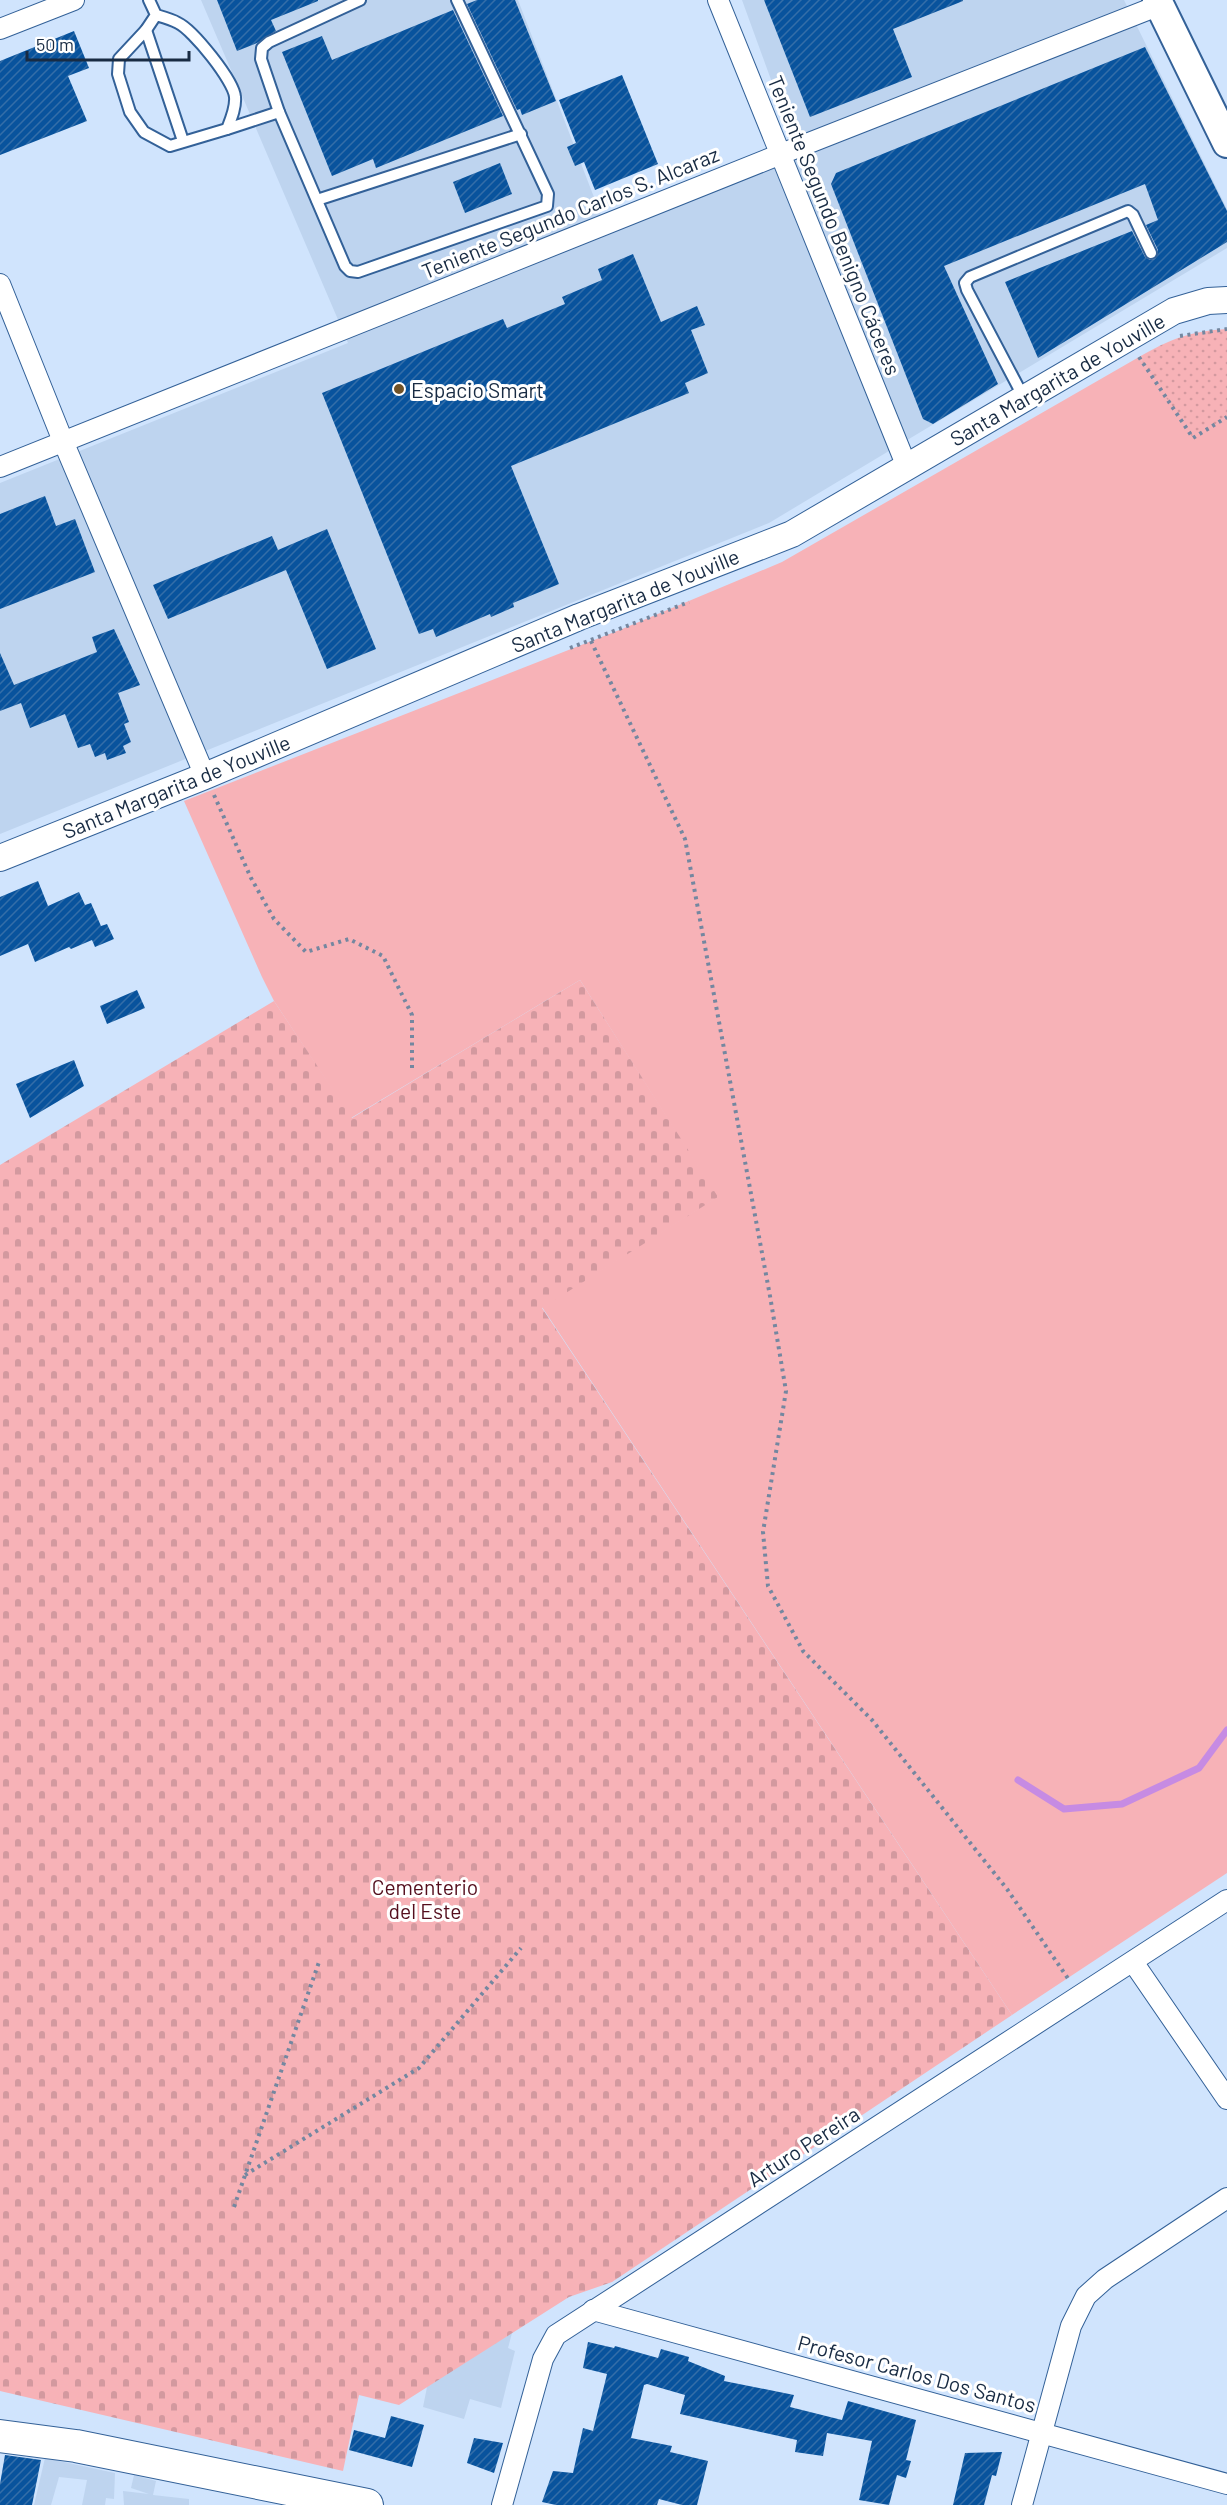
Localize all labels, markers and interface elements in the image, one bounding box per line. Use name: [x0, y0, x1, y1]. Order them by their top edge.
scale bar: [27, 24, 189, 62]
text: 50 m: [36, 33, 74, 55]
street label: Teniente Segundo Benigno Cáceres: [763, 72, 907, 378]
street label: Teniente Segundo Carlos S. Alcaraz: [418, 141, 722, 283]
street label: Santa Margarita de Youville: [945, 307, 1169, 451]
place label: Espacio Smart: [411, 377, 544, 402]
marker: Espacio Smart: [392, 382, 406, 396]
street label: Santa Margarita de Youville: [507, 543, 743, 657]
street label: Santa Margarita de Youville: [58, 729, 294, 843]
park label: Cementerio del Este: [372, 1874, 478, 1923]
street label: Arturo Pereira: [742, 2101, 864, 2191]
street label: Profesor Carlos Dos Santos: [795, 2329, 1039, 2417]

